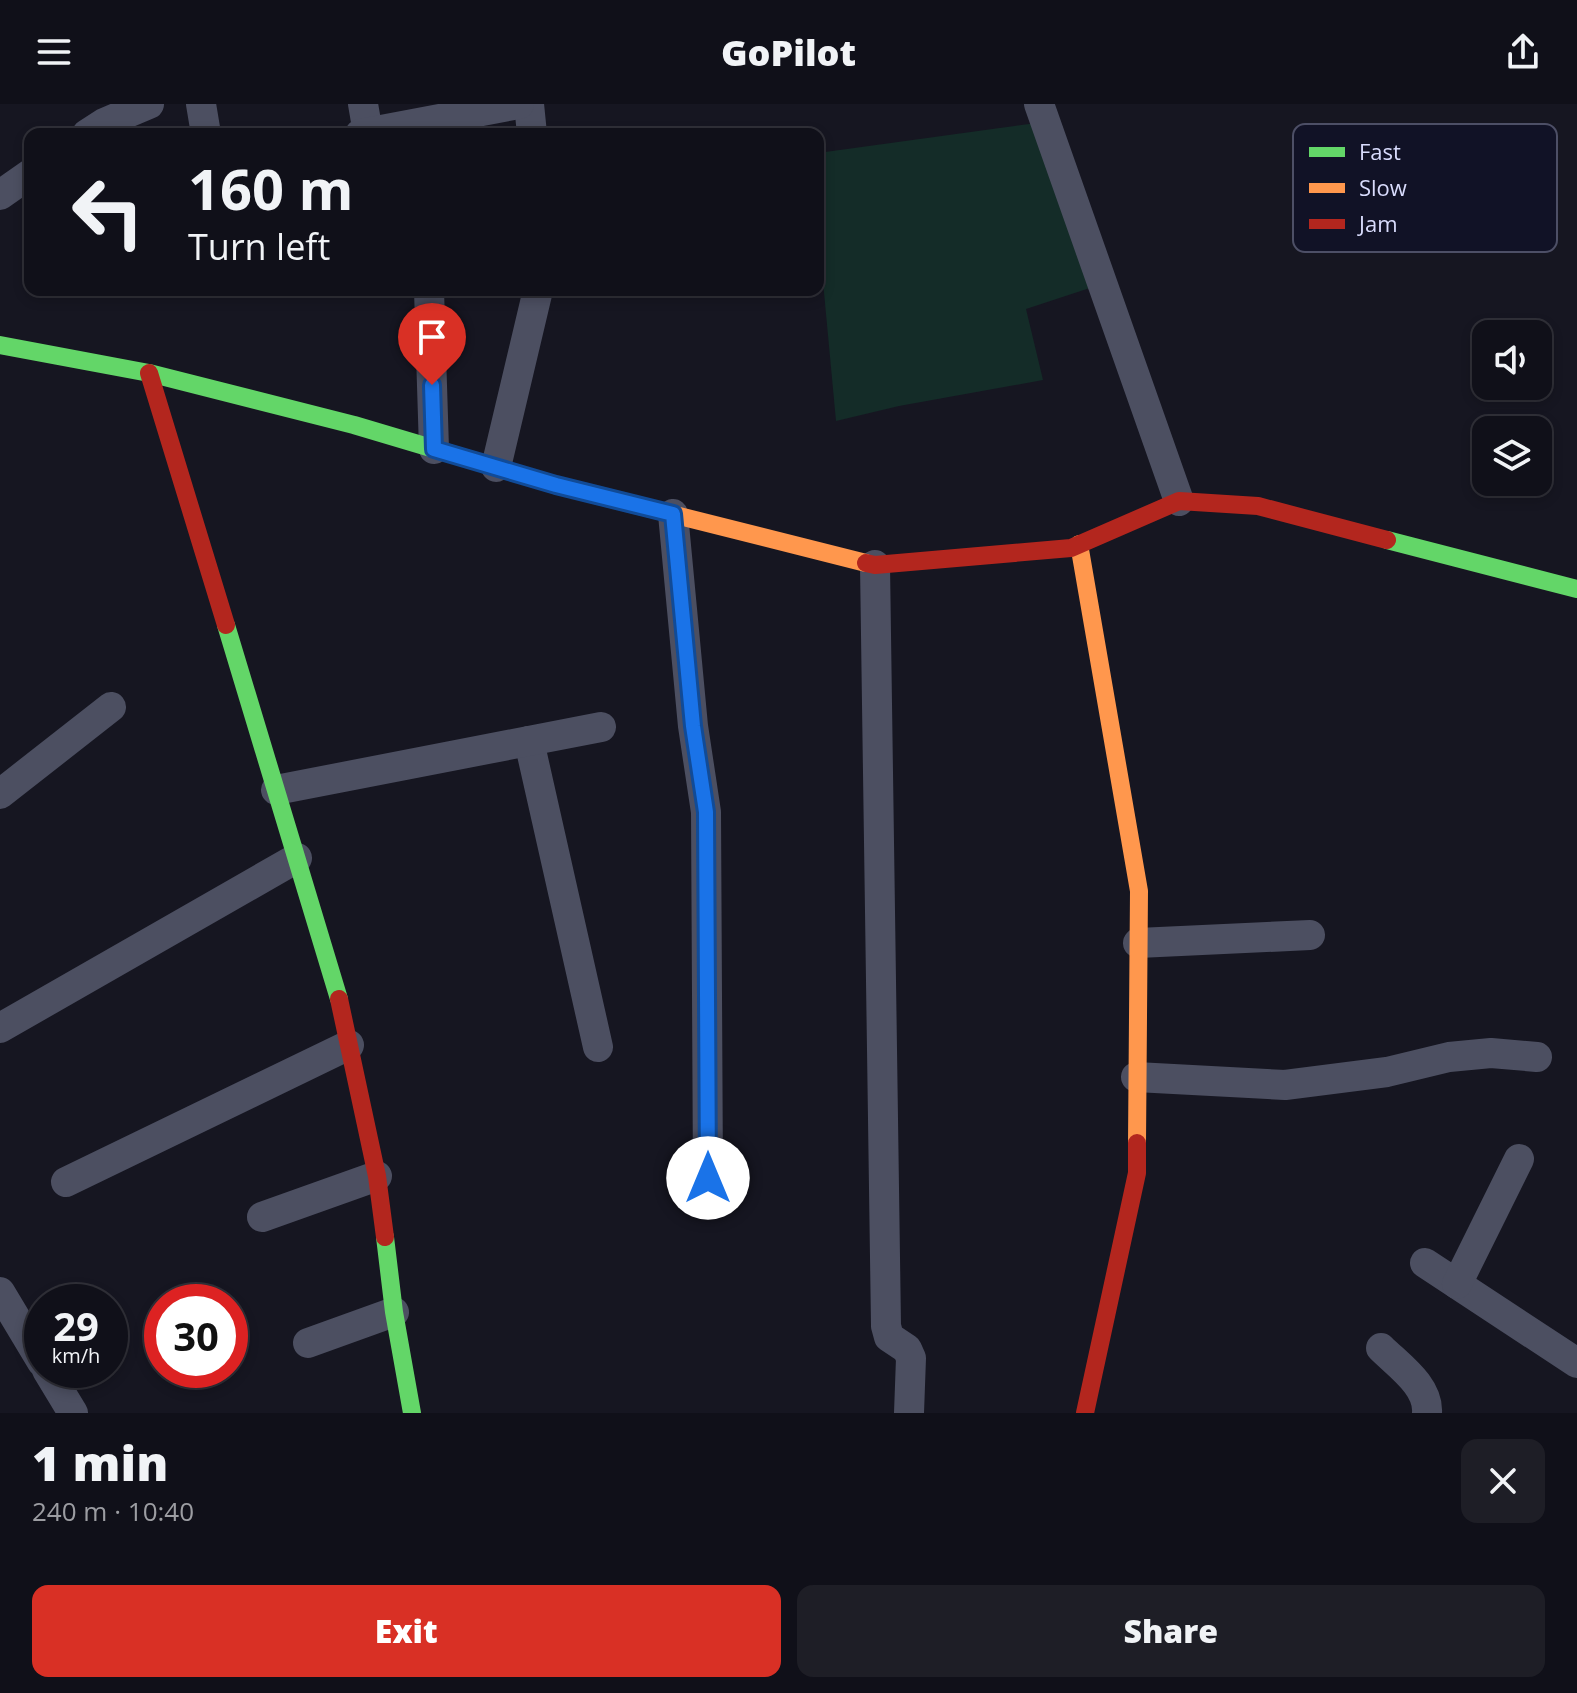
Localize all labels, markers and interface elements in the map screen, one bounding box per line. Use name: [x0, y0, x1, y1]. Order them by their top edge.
text: GoPilot: [721, 28, 856, 77]
icon: menu: [32, 30, 76, 74]
icon: share: [1501, 30, 1545, 74]
legend: [1293, 124, 1557, 252]
text: Fast: [1359, 136, 1401, 166]
text: 160 m: [188, 150, 354, 226]
icon: left: [56, 160, 160, 264]
text: Slow: [1359, 172, 1407, 202]
text: Jam: [1357, 208, 1398, 238]
text: Turn left: [188, 222, 330, 271]
pin: [398, 303, 466, 385]
icon: arrive: [410, 315, 454, 359]
map controls: [1472, 320, 1552, 496]
button: sound: [1472, 320, 1552, 400]
button: layers: [1472, 416, 1552, 496]
position arrow: [666, 1136, 750, 1220]
speed limit sign: 30: [144, 1284, 248, 1388]
text: 29: [53, 1298, 99, 1353]
text: km/h: [52, 1342, 100, 1369]
text: 1 min: [32, 1430, 168, 1495]
button: close: [1461, 1439, 1545, 1523]
text: 240 m · 10:40: [32, 1493, 194, 1529]
button: Exit: [32, 1585, 781, 1677]
button: Share: [797, 1585, 1545, 1677]

